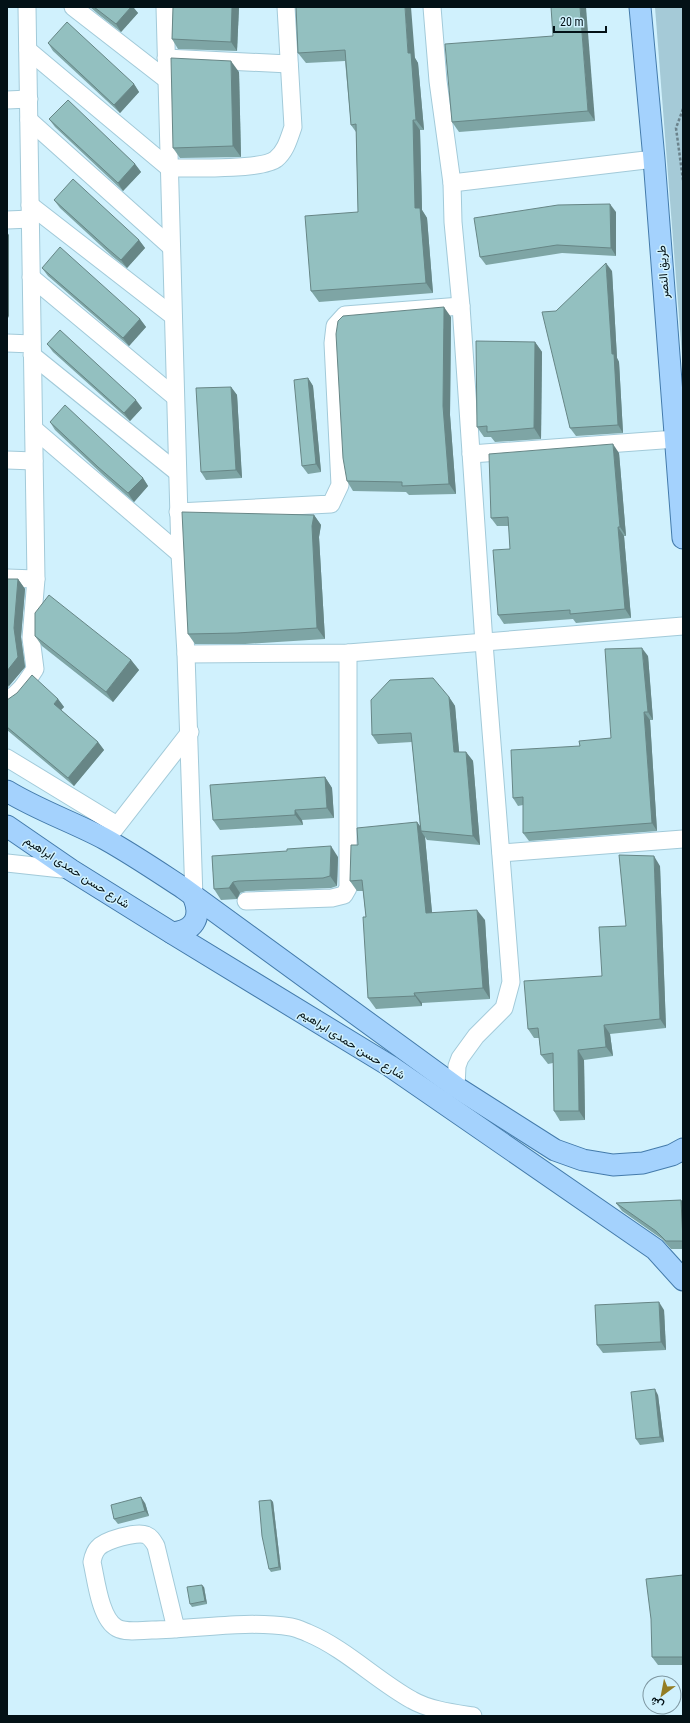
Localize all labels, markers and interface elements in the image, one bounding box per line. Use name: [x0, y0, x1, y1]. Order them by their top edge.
scale bar: [554, 8, 606, 34]
text: 20 m: [560, 15, 584, 29]
street label: طريق النصر: [654, 245, 673, 300]
street label: شارع حسن حمدى ابراهيم: [21, 833, 132, 913]
street label: شارع حسن حمدى ابراهيم: [295, 1006, 408, 1084]
north arrow: [642, 1675, 682, 1715]
text: ش: [648, 1694, 666, 1712]

